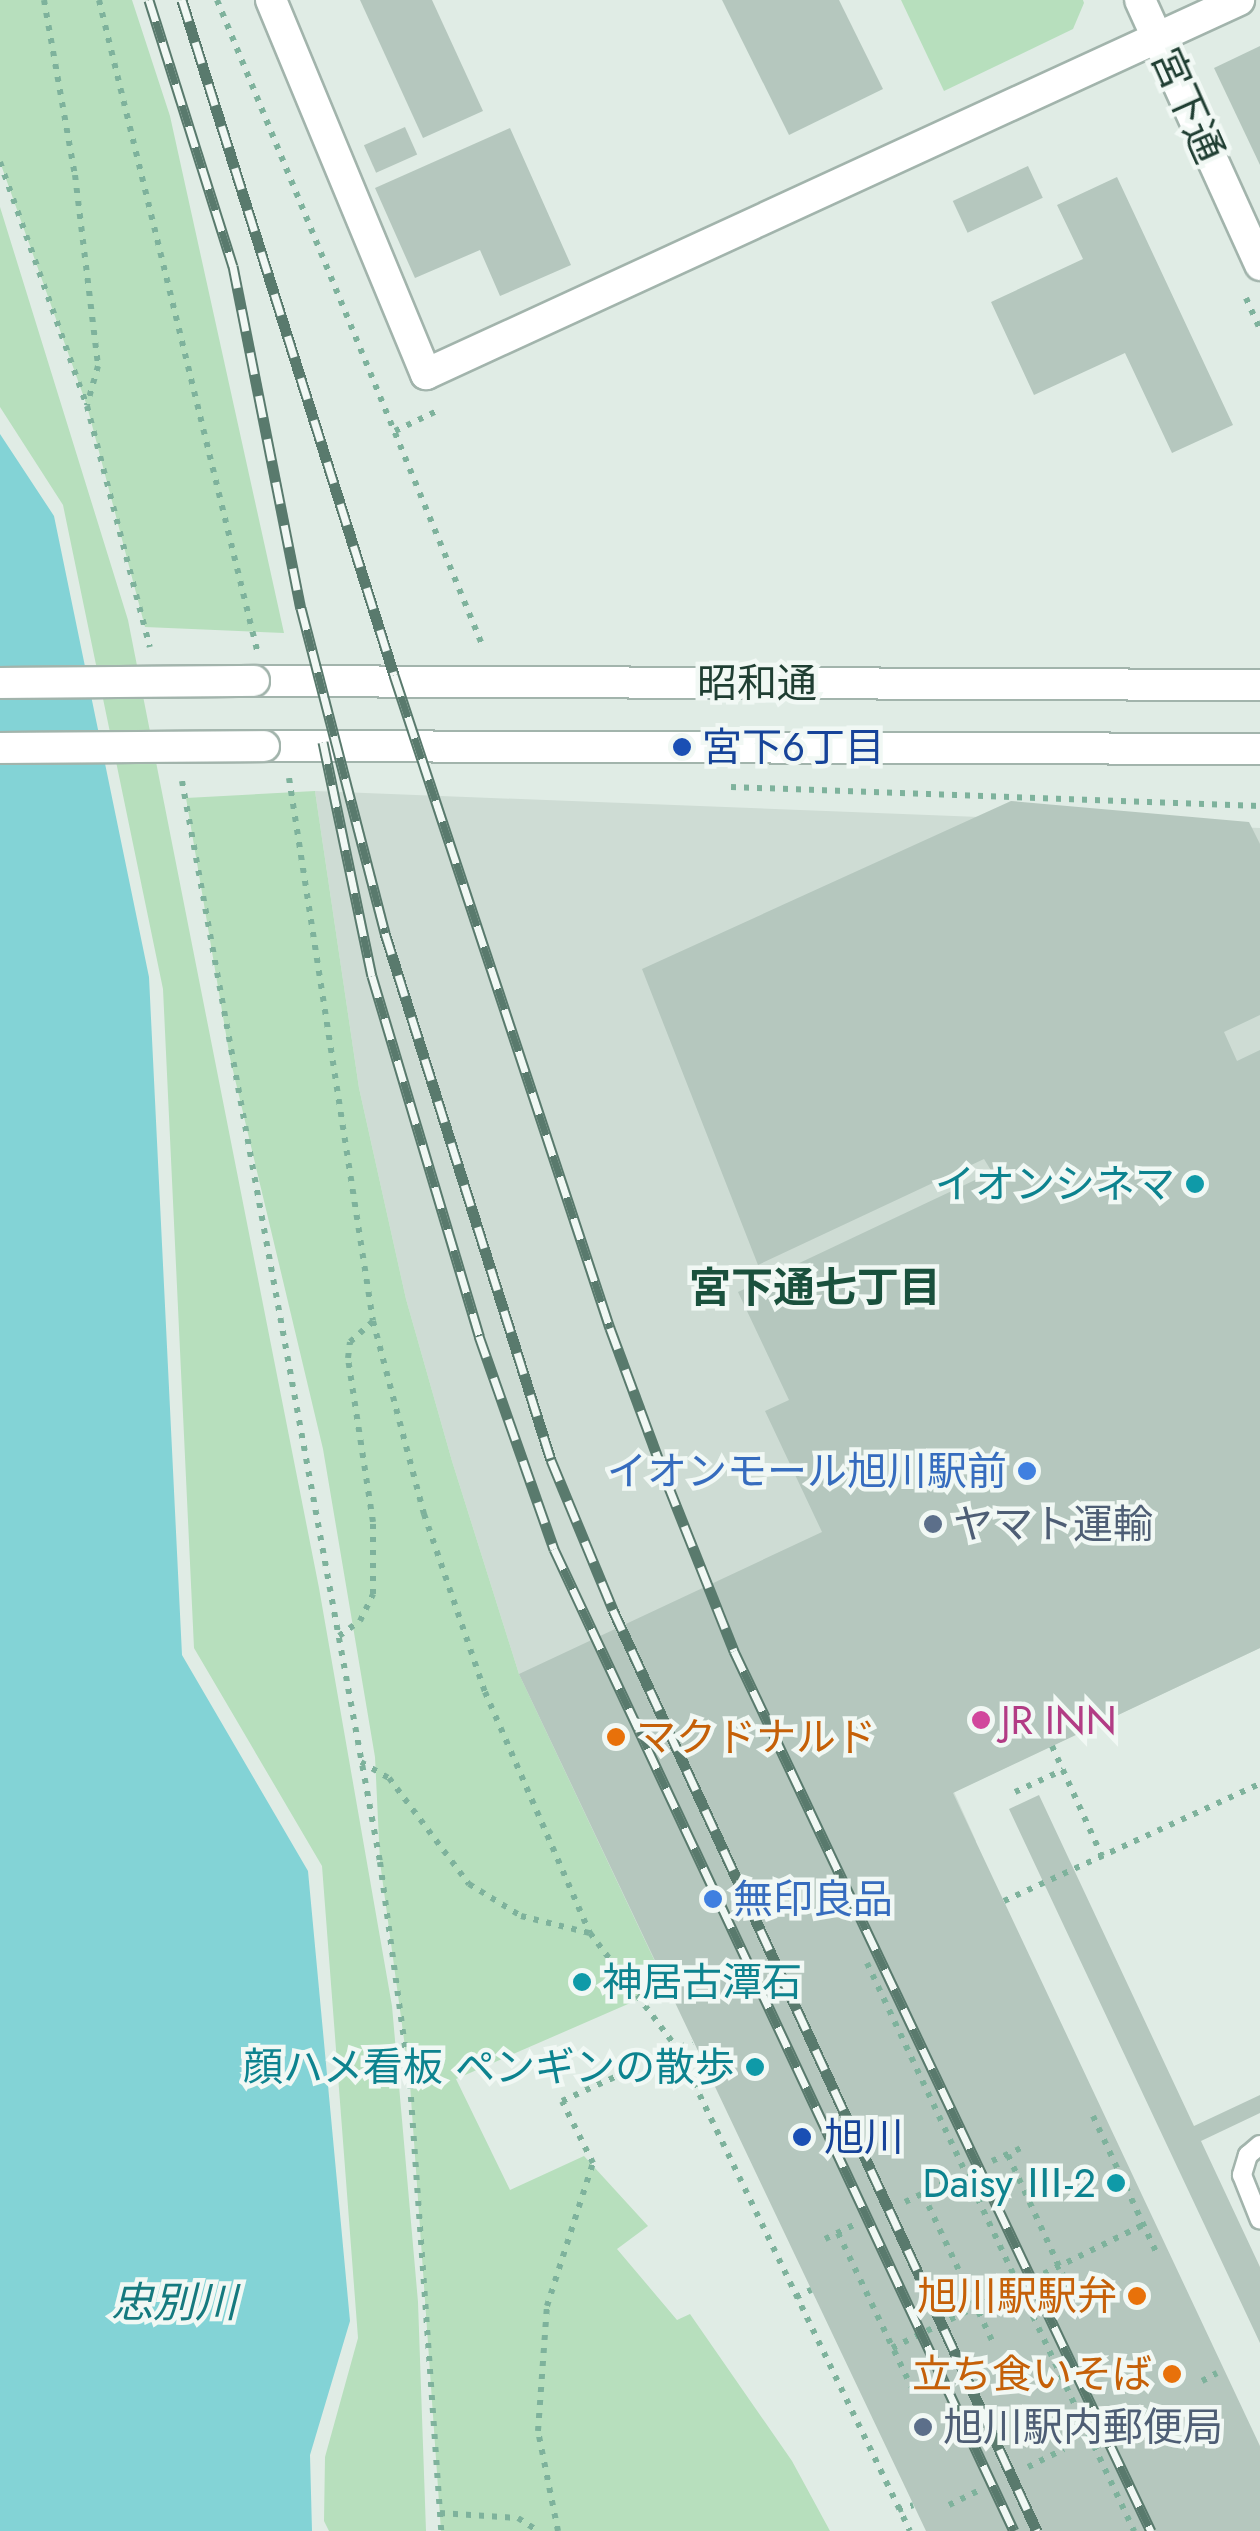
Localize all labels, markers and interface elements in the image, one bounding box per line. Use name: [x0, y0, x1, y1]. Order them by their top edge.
street label: 宮下通: [1142, 40, 1234, 170]
street label: 昭和通: [697, 659, 817, 707]
place label: 宮下6丁目: [702, 723, 885, 771]
marker: 宮下6丁目: [671, 736, 693, 758]
place label: イオンシネマ: [935, 1160, 1175, 1208]
marker: イオンシネマ: [1184, 1173, 1206, 1195]
district label: 宮下通七丁目: [689, 1263, 941, 1313]
place label: イオンモール旭川駅前: [607, 1447, 1007, 1495]
marker: イオンモール旭川駅前: [1016, 1460, 1038, 1482]
place label: ヤマト運輸: [953, 1500, 1153, 1548]
marker: ヤマト運輸: [922, 1513, 944, 1535]
place label: JR INN: [1001, 1696, 1117, 1744]
marker: JR INN: [970, 1709, 992, 1731]
place label: マクドナルド: [636, 1713, 876, 1761]
marker: マクドナルド: [605, 1726, 627, 1748]
place label: 無印良品: [733, 1875, 893, 1923]
marker: 無印良品: [702, 1888, 724, 1910]
place label: 神居古潭石: [602, 1958, 802, 2006]
marker: 神居古潭石: [571, 1971, 593, 1993]
place label: 顔ハメ看板 ペンギンの散歩: [243, 2043, 735, 2091]
marker: 顔ハメ看板 ペンギンの散歩: [744, 2056, 766, 2078]
place label: 旭川: [824, 2113, 904, 2161]
marker: 旭川: [789, 2124, 815, 2150]
place label: Daisy Ⅲ-2: [922, 2159, 1096, 2207]
marker: Daisy Ⅲ-2: [1105, 2172, 1127, 2194]
place label: 旭川駅駅弁: [917, 2272, 1117, 2320]
water label: 忠別川: [111, 2278, 237, 2328]
marker: 旭川駅駅弁: [1126, 2285, 1148, 2307]
place label: 立ち食いそば: [912, 2350, 1152, 2398]
marker: 立ち食いそば: [1161, 2363, 1183, 2385]
place label: 旭川駅内郵便局: [943, 2403, 1223, 2451]
marker: 旭川駅内郵便局: [912, 2416, 934, 2438]

